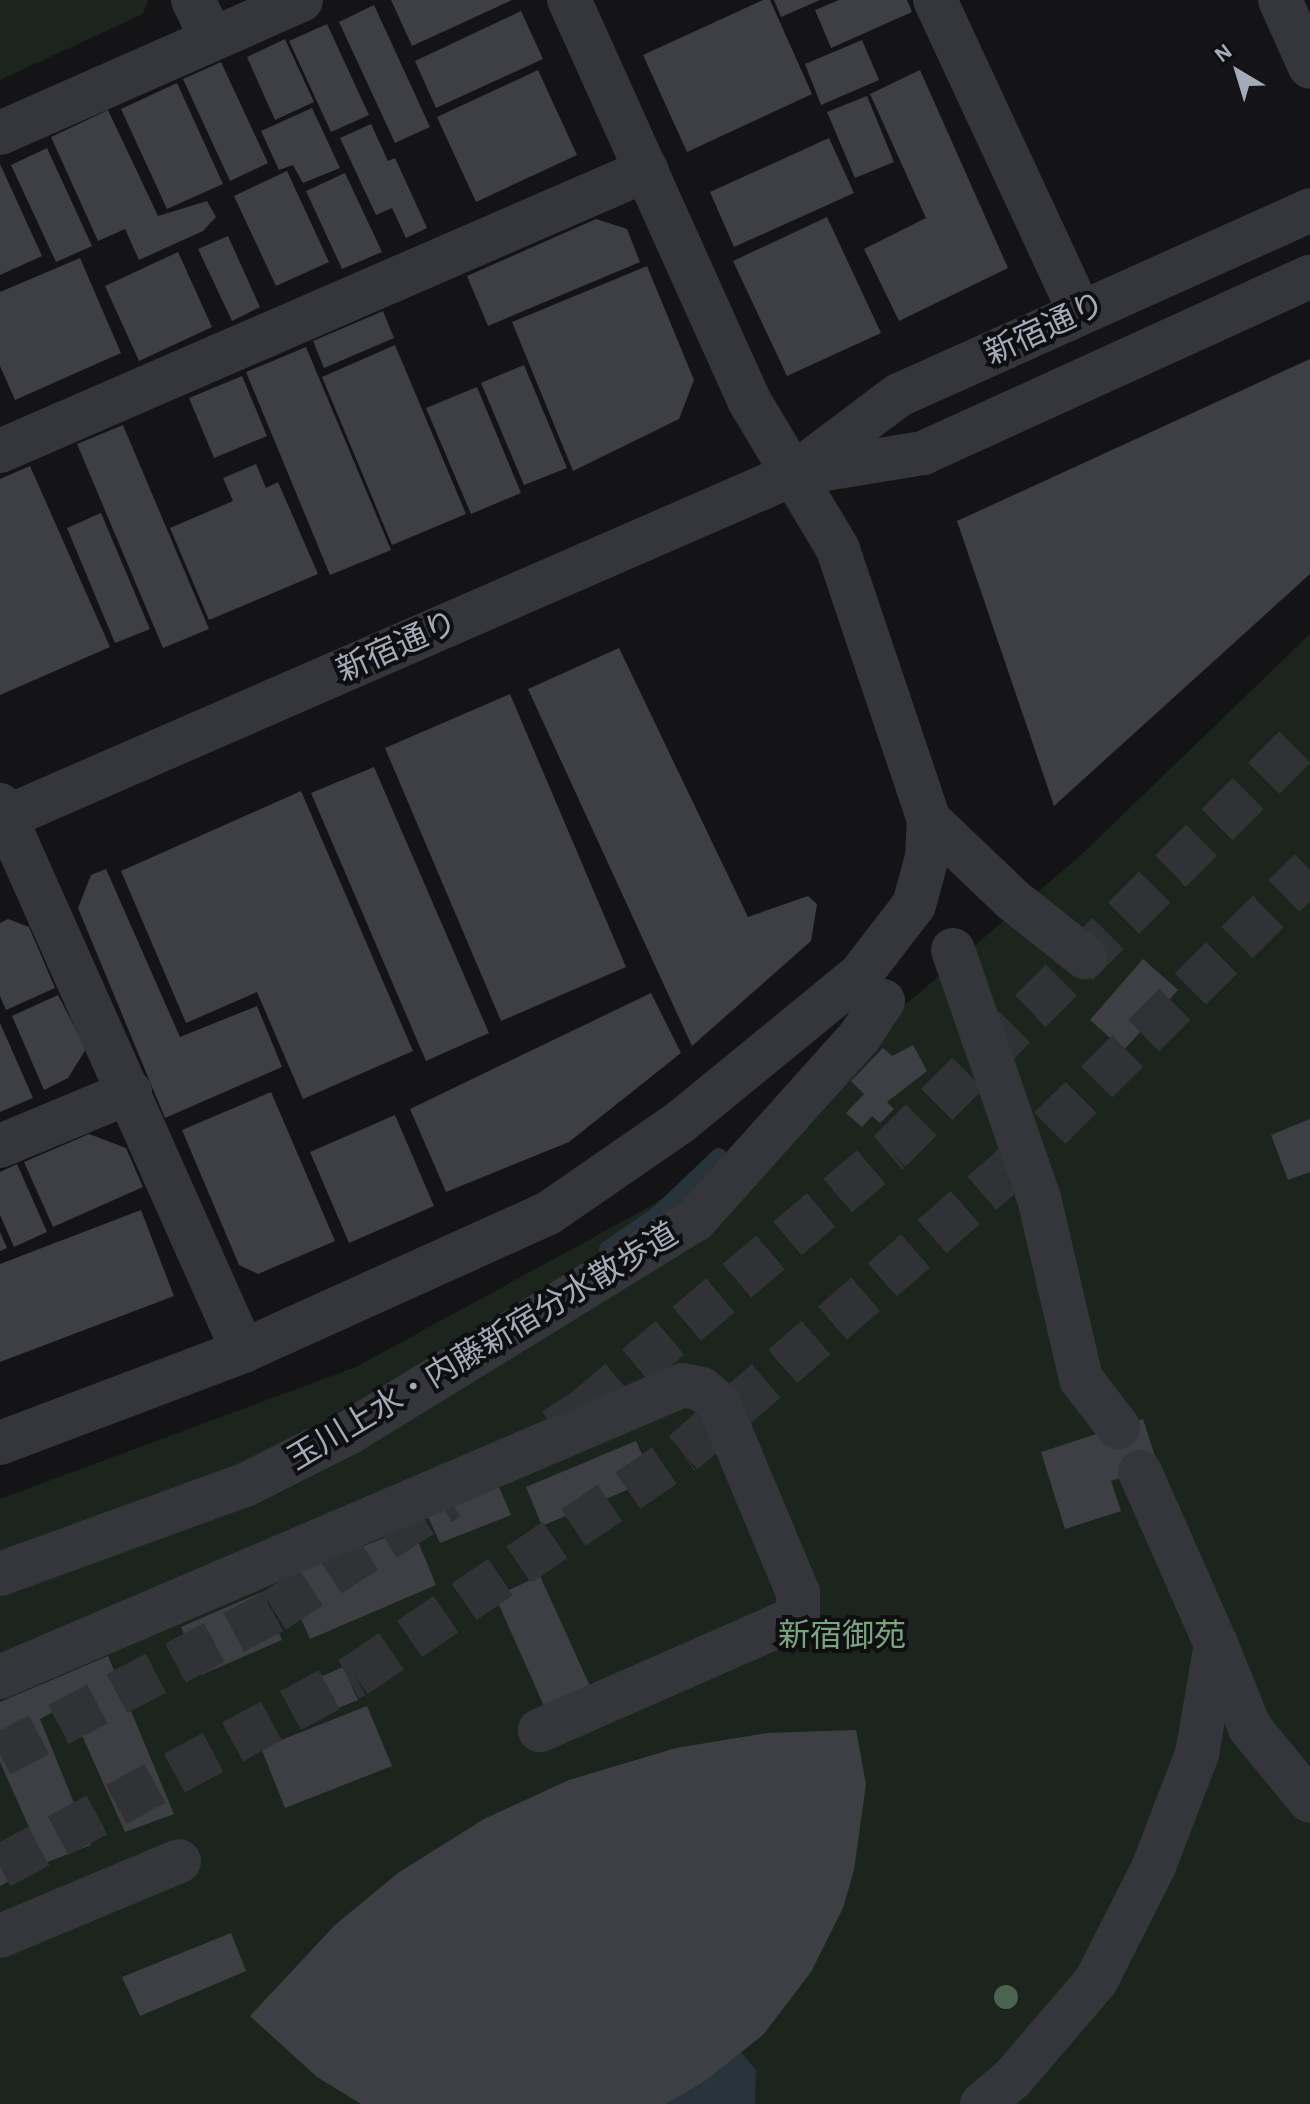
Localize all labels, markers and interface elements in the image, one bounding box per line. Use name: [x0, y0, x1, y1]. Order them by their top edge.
north arrow: [1198, 32, 1278, 112]
text: N: [1210, 40, 1236, 66]
street label: 新宿通り: [979, 285, 1111, 373]
street label: 新宿通り: [331, 603, 463, 691]
street label: 玉川上水・内藤新宿分水散歩道: [281, 1215, 685, 1479]
park label: 新宿御苑: [778, 1617, 906, 1655]

